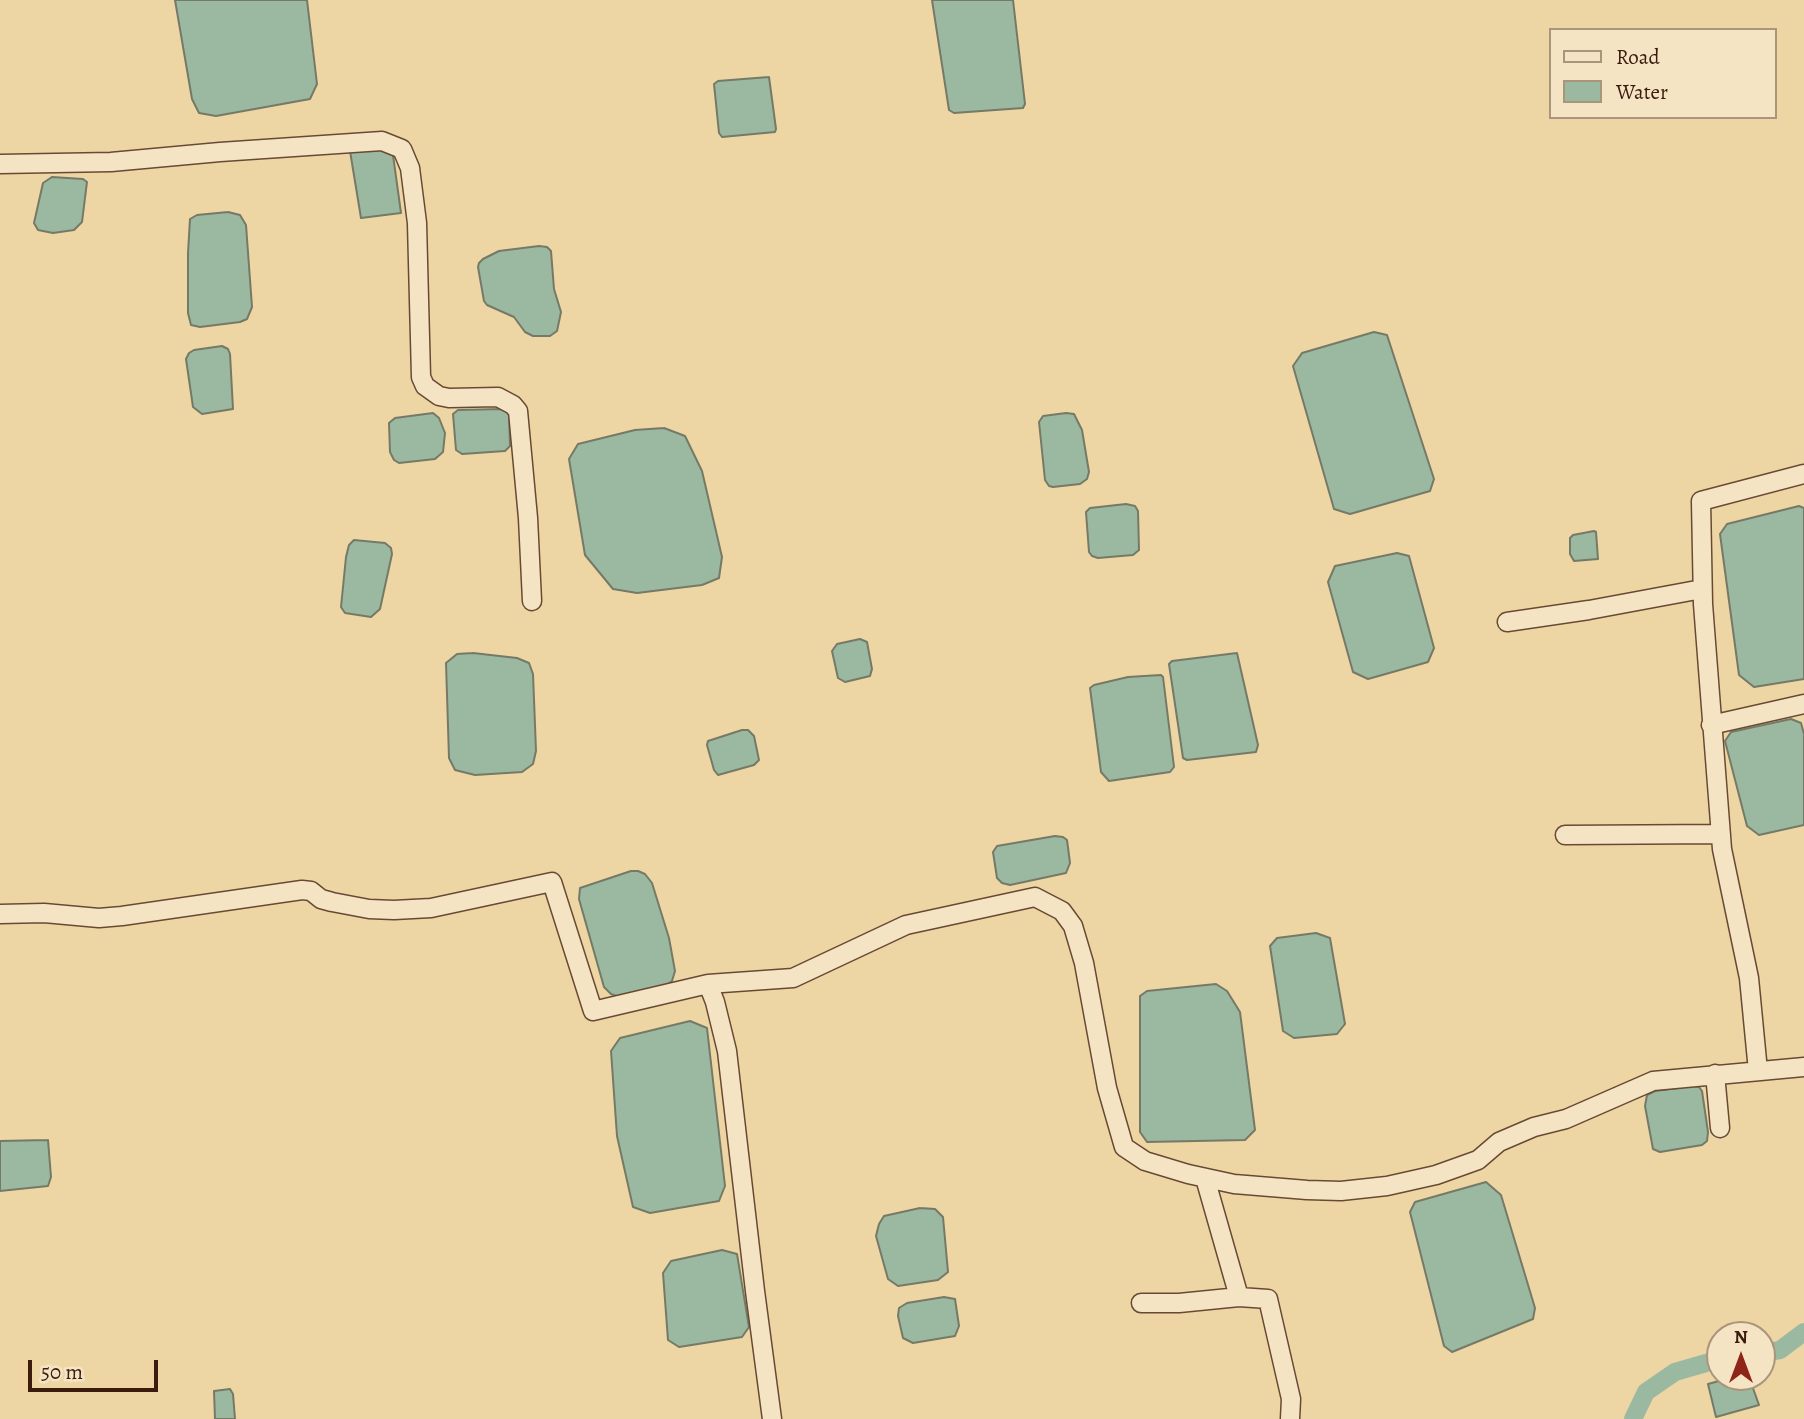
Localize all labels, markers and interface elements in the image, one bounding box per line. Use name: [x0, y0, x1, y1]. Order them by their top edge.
legend: [1548, 28, 1776, 119]
text: Road: [1616, 43, 1660, 71]
text: Water: [1616, 78, 1668, 106]
north arrow: [1706, 1321, 1776, 1391]
text: N: [1734, 1324, 1748, 1350]
scale bar: [32, 1346, 161, 1390]
text: 50 m: [41, 1358, 83, 1386]

